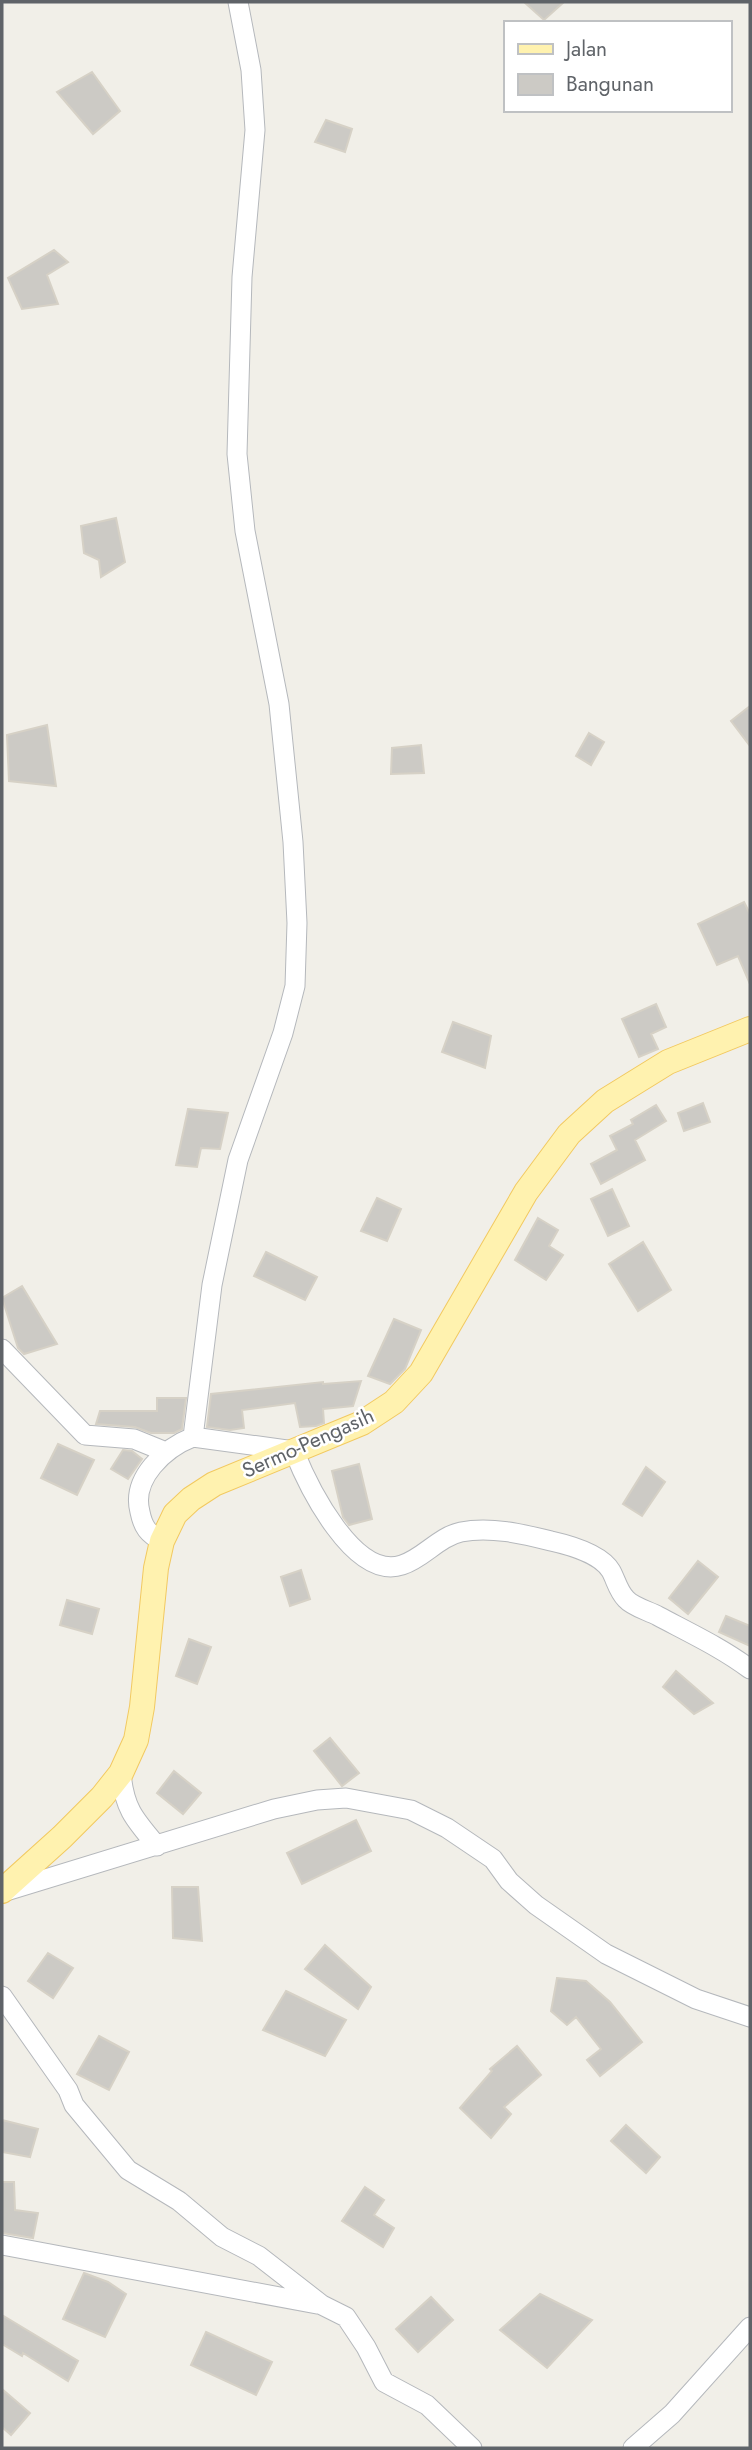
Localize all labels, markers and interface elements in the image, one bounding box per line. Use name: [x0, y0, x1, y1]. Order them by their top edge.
legend: [504, 21, 731, 112]
text: Jalan: [563, 34, 607, 64]
text: Bangunan: [566, 69, 654, 99]
street label: Sermo-Pengasih: [237, 1401, 379, 1485]

